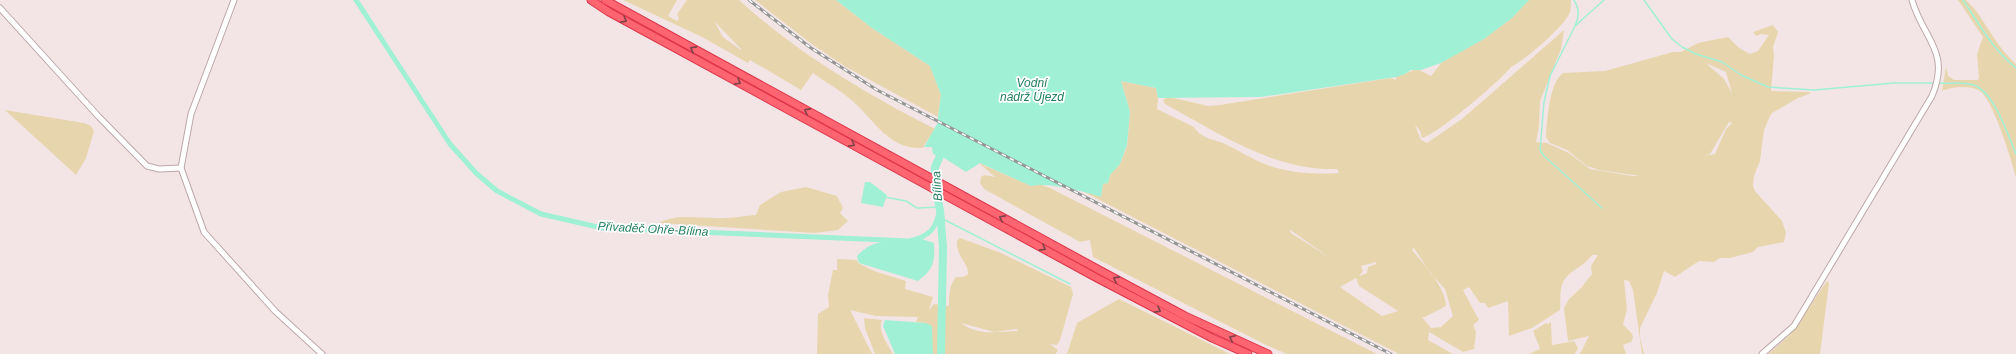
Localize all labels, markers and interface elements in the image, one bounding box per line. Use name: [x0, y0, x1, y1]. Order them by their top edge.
one-way arrow: [620, 15, 627, 23]
one-way arrow: [690, 47, 697, 54]
water label: Vodní nádrž Újezd: [1000, 76, 1064, 104]
one-way arrow: [734, 78, 741, 85]
one-way arrow: [804, 109, 811, 116]
one-way arrow: [848, 140, 856, 147]
water label: Bílina: [929, 170, 945, 201]
one-way arrow: [999, 215, 1006, 222]
water label: Přivaděč Ohře-Bílina: [597, 219, 709, 239]
one-way arrow: [1039, 244, 1046, 251]
one-way arrow: [1113, 276, 1120, 284]
one-way arrow: [1154, 305, 1161, 312]
one-way arrow: [1229, 335, 1237, 343]

